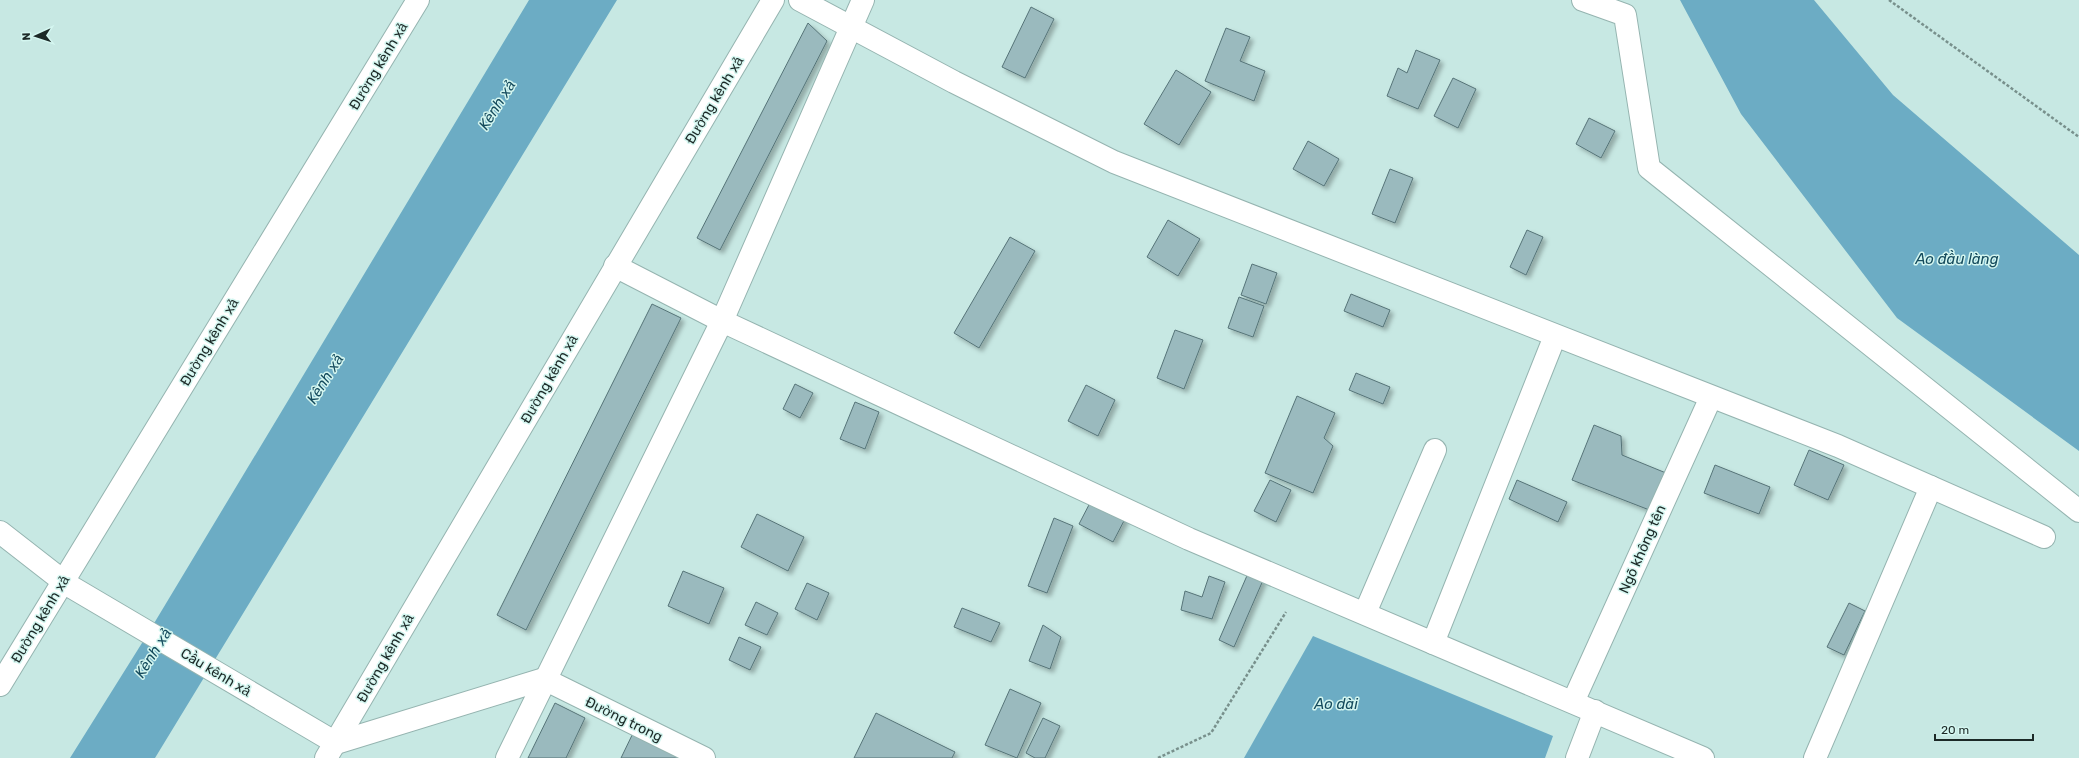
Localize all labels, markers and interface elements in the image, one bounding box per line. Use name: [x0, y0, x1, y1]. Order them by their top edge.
north arrow: [16, 16, 56, 56]
street label: Đường kênh xả: [346, 19, 411, 113]
text: N: [20, 32, 33, 41]
street label: Đường kênh xả: [682, 53, 747, 147]
water label: Kênh xả: [475, 77, 519, 133]
water label: Ao đầu làng: [1914, 250, 1999, 268]
street label: Đường kênh xả: [177, 295, 242, 389]
street label: Đường kênh xả: [517, 332, 582, 426]
water label: Kênh xả: [303, 351, 347, 407]
street label: Ngõ không tên: [1615, 502, 1670, 596]
street label: Đường kênh xả: [8, 572, 73, 666]
street label: Đường kênh xả: [353, 611, 418, 705]
water label: Kênh xả: [131, 625, 175, 681]
street label: Cầu kênh xả: [177, 644, 255, 700]
street label: Đường trong: [582, 693, 665, 745]
water label: Ao dài: [1313, 695, 1358, 713]
scale bar: [1935, 716, 2033, 742]
text: 20 m: [1941, 723, 1969, 737]

